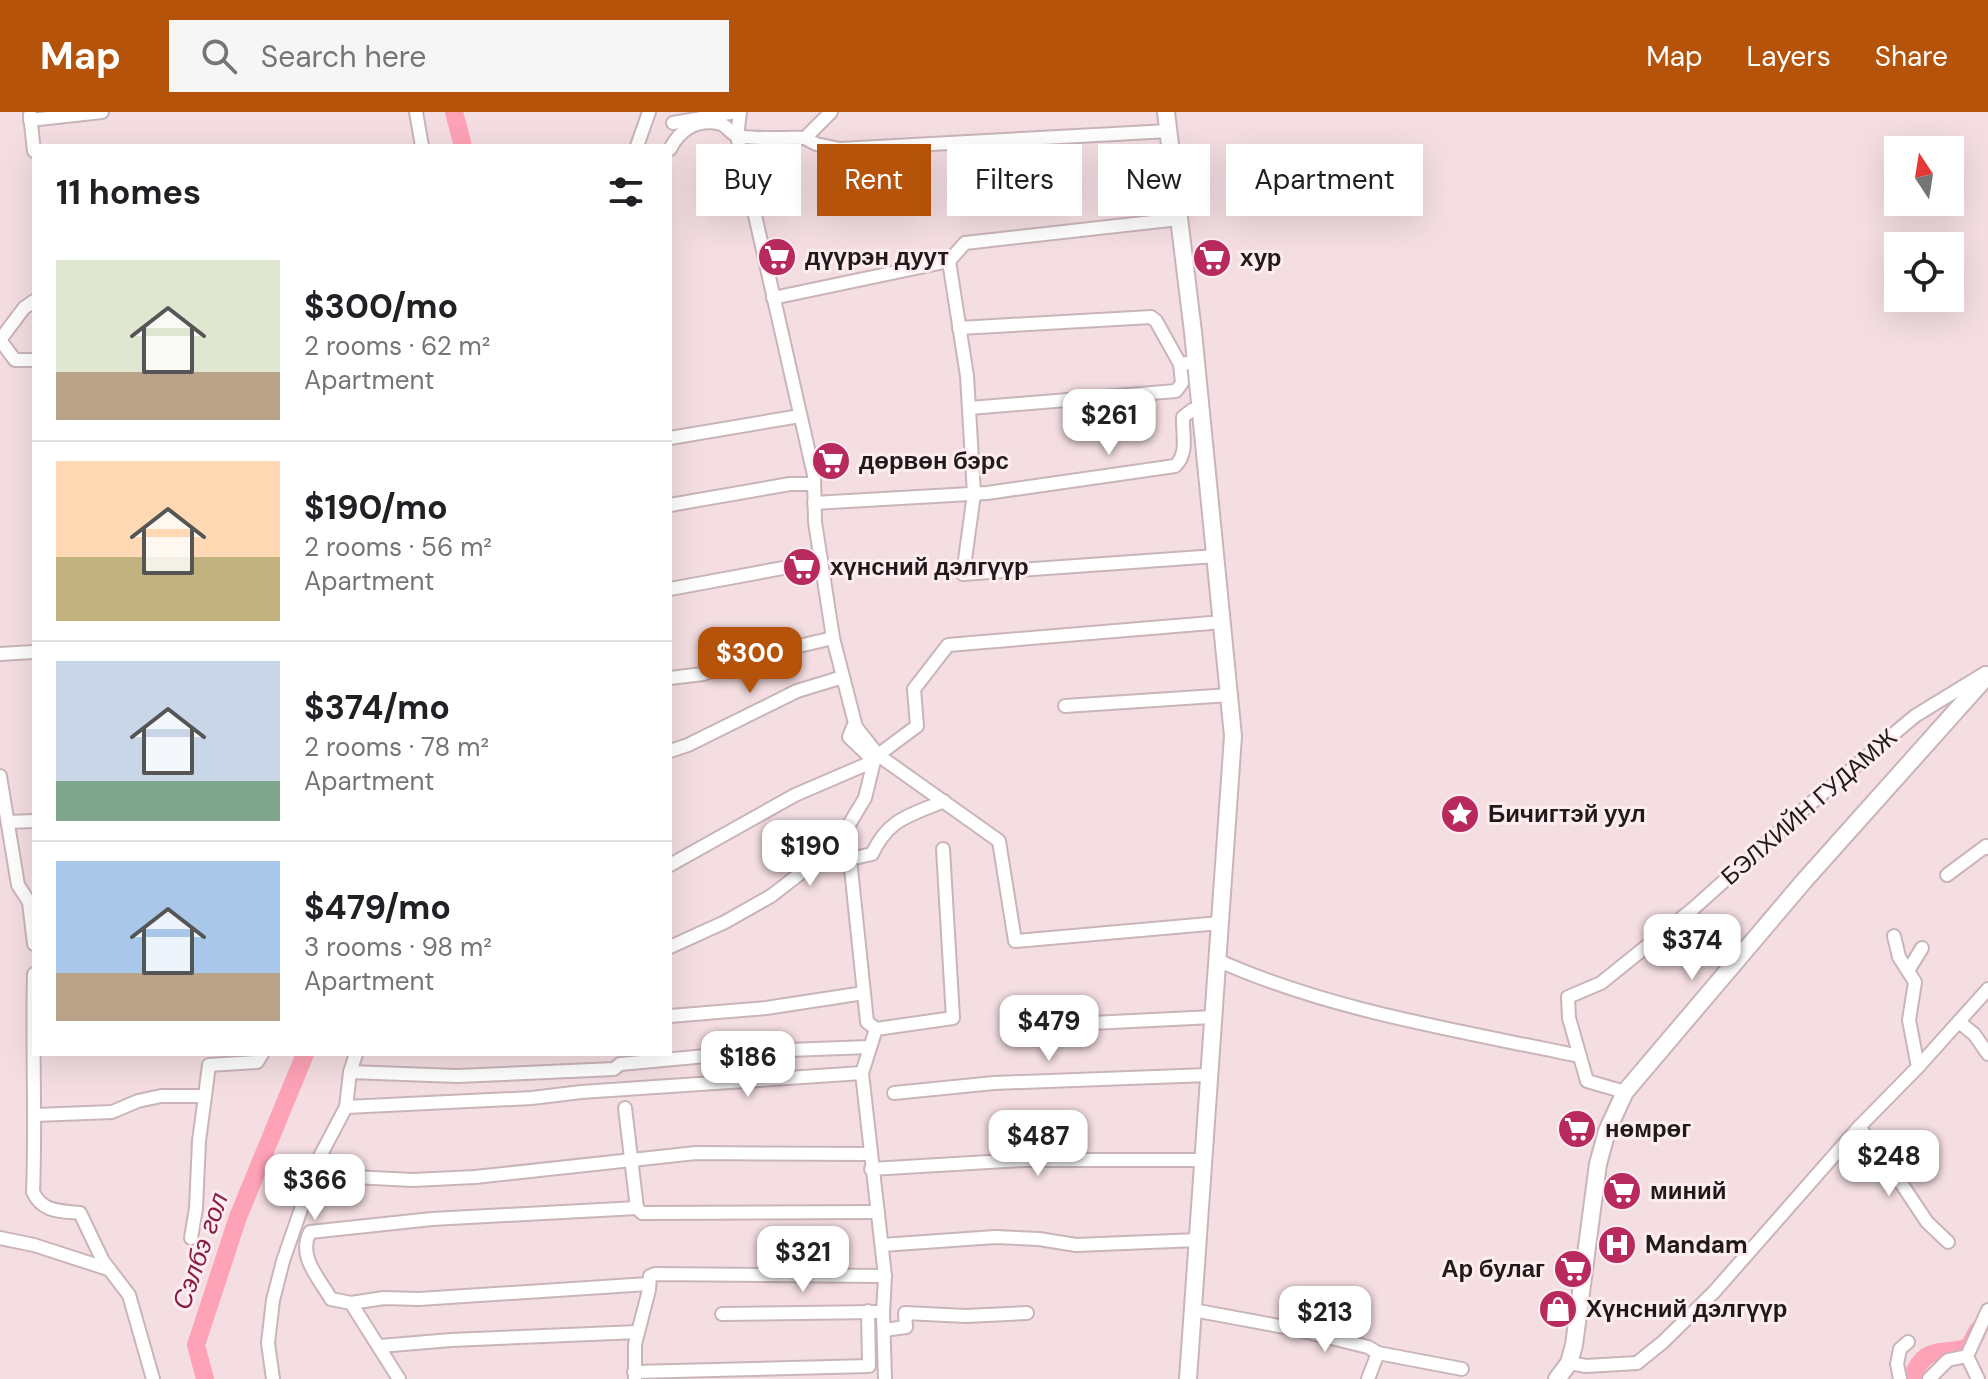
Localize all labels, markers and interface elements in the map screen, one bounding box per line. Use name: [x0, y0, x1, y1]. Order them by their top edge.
search box: [169, 20, 729, 92]
text: Map: [40, 31, 121, 81]
icon: search: [197, 34, 241, 78]
text: Search here: [261, 37, 426, 76]
text: Map: [1646, 38, 1703, 75]
text: Layers: [1747, 38, 1831, 75]
text: Share: [1875, 38, 1948, 75]
north arrow: [1884, 136, 1964, 216]
map controls: [1884, 136, 1964, 312]
chip: Buy: [696, 144, 801, 216]
chip: Rent: [817, 144, 931, 216]
chip: Filters: [947, 144, 1082, 216]
chip: New: [1098, 144, 1210, 216]
chip: Apartment: [1226, 144, 1423, 216]
text: 11 homes: [56, 170, 201, 215]
icon: filters: [604, 170, 648, 214]
button: locate: [1884, 232, 1964, 312]
supermarket icon: дүүрэн дуут: [756, 236, 798, 278]
supermarket icon: хур: [1191, 237, 1233, 279]
place label: дүүрэн дуут: [805, 241, 949, 272]
place label: хур: [1240, 242, 1281, 273]
text: $300/mo: [304, 284, 458, 329]
icon: home: [120, 292, 216, 388]
text: 2 rooms · 62 m²: [304, 329, 490, 363]
text: Apartment: [304, 363, 435, 397]
pin: $261: [1062, 389, 1156, 457]
text: $261: [1081, 398, 1137, 432]
supermarket icon: дөрвөн бэрс: [810, 440, 852, 482]
place label: дөрвөн бэрс: [859, 445, 1009, 476]
text: $190/mo: [304, 485, 448, 530]
icon: home: [120, 493, 216, 589]
text: 2 rooms · 56 m²: [304, 530, 492, 564]
supermarket icon: хүнсний дэлгүүр: [781, 546, 823, 588]
place label: хүнсний дэлгүүр: [830, 551, 1029, 582]
text: Apartment: [304, 564, 435, 598]
pin: $300: [703, 627, 797, 695]
text: $300: [716, 636, 784, 670]
text: $374/mo: [304, 685, 450, 730]
icon: home: [120, 693, 216, 789]
street label: БЭЛХИЙН ГУДАМЖ: [1714, 722, 1903, 892]
text: 2 rooms · 78 m²: [304, 730, 489, 764]
text: Apartment: [304, 764, 435, 798]
place icon: Бичигтэй уул: [1439, 793, 1481, 835]
place label: Бичигтэй уул: [1488, 798, 1646, 829]
pin: $190: [763, 820, 857, 888]
text: $190: [780, 829, 840, 863]
text: $479/mo: [304, 885, 451, 930]
icon: home: [120, 893, 216, 989]
pin: $374: [1645, 914, 1739, 982]
text: $374: [1662, 923, 1722, 957]
text: 3 rooms · 98 m²: [304, 930, 492, 964]
text: Apartment: [304, 964, 435, 998]
pin: $479: [1002, 995, 1096, 1063]
text: $479: [1018, 1004, 1080, 1038]
pin: $186: [701, 1031, 795, 1099]
text: $186: [719, 1040, 777, 1074]
supermarket icon: нөмрөг: [1556, 1108, 1598, 1150]
pin: $487: [991, 1110, 1085, 1178]
place label: нөмрөг: [1605, 1113, 1691, 1144]
text: $487: [1007, 1119, 1069, 1153]
pin: $248: [1842, 1130, 1936, 1198]
text: $248: [1857, 1139, 1921, 1173]
pin: $366: [268, 1154, 362, 1222]
text: $366: [283, 1163, 347, 1197]
supermarket icon: миний: [1601, 1170, 1643, 1212]
place label: миний: [1650, 1175, 1727, 1206]
water label: Сэлбэ гол: [164, 1188, 236, 1314]
hospital icon: Mandam: [1596, 1224, 1638, 1266]
pin: $321: [756, 1226, 850, 1294]
place label: Mandam: [1645, 1229, 1748, 1260]
text: $321: [775, 1235, 831, 1269]
supermarket icon: Ар булаг: [1552, 1248, 1594, 1290]
place label: Ар булаг: [1441, 1253, 1545, 1284]
pin: $213: [1278, 1286, 1372, 1354]
shop icon: Хүнсний дэлгүүр: [1537, 1288, 1579, 1330]
place label: Хүнсний дэлгүүр: [1586, 1293, 1787, 1324]
text: $213: [1297, 1295, 1353, 1329]

